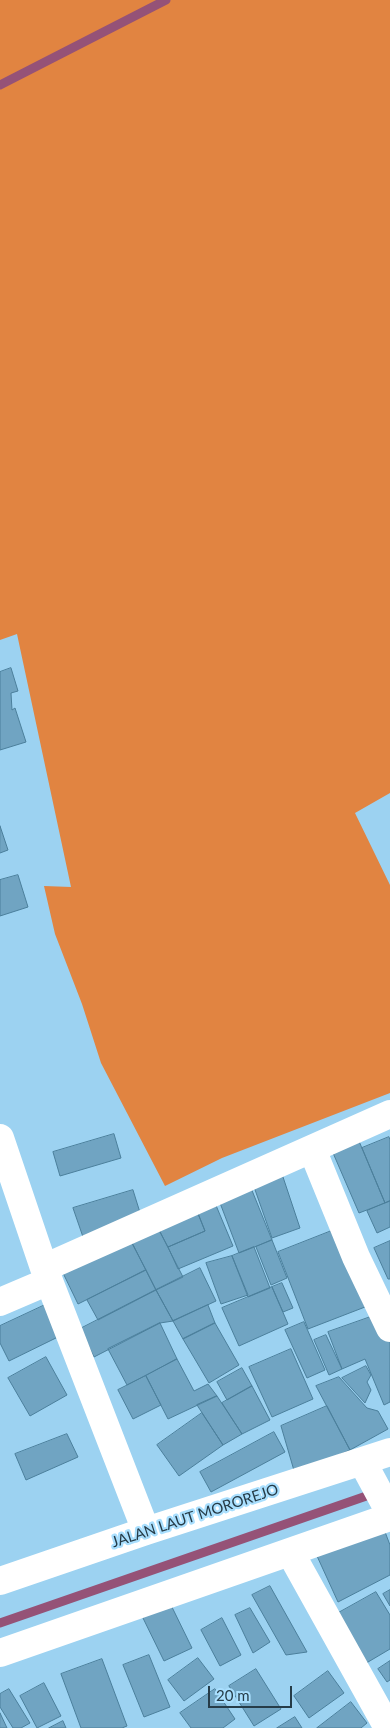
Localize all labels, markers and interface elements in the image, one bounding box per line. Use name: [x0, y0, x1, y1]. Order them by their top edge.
street label: JALAN LAUT MOROREJO: [109, 1480, 281, 1552]
scale bar: [210, 1676, 294, 1708]
text: 20 m: [216, 1686, 250, 1704]

